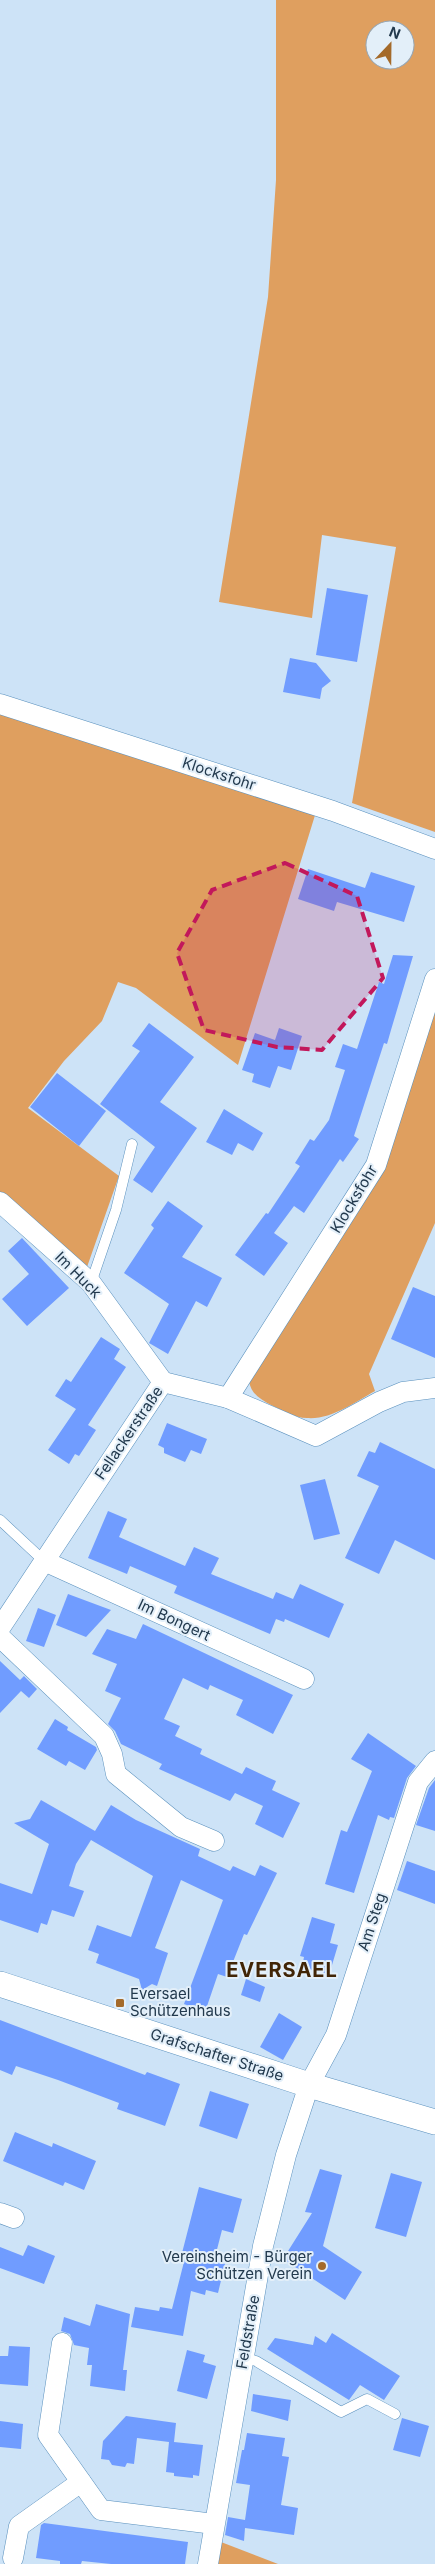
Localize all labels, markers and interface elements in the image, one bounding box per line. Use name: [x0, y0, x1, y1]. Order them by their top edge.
north arrow: [365, 20, 415, 70]
text: N: [387, 23, 403, 42]
street label: Klocksfohr: [180, 753, 259, 794]
street label: Klocksfohr: [326, 1161, 381, 1236]
street label: Im Huck: [51, 1247, 106, 1302]
street label: Fellackerstraße: [90, 1382, 167, 1483]
street label: Im Bongert: [135, 1594, 214, 1645]
street label: Am Steg: [353, 1890, 390, 1953]
district label: EVERSAEL: [226, 1958, 338, 1982]
place label: Eversael Schützenhaus: [130, 1984, 231, 2020]
marker: Eversael Schützenhaus: [114, 1997, 126, 2009]
street label: Grafschafter Straße: [148, 2024, 286, 2085]
place label: Vereinsheim - Bürger Schützen Verein: [162, 2247, 312, 2283]
marker: Vereinsheim - Bürger Schützen Verein: [316, 2260, 328, 2272]
street label: Feldstraße: [232, 2293, 263, 2370]

